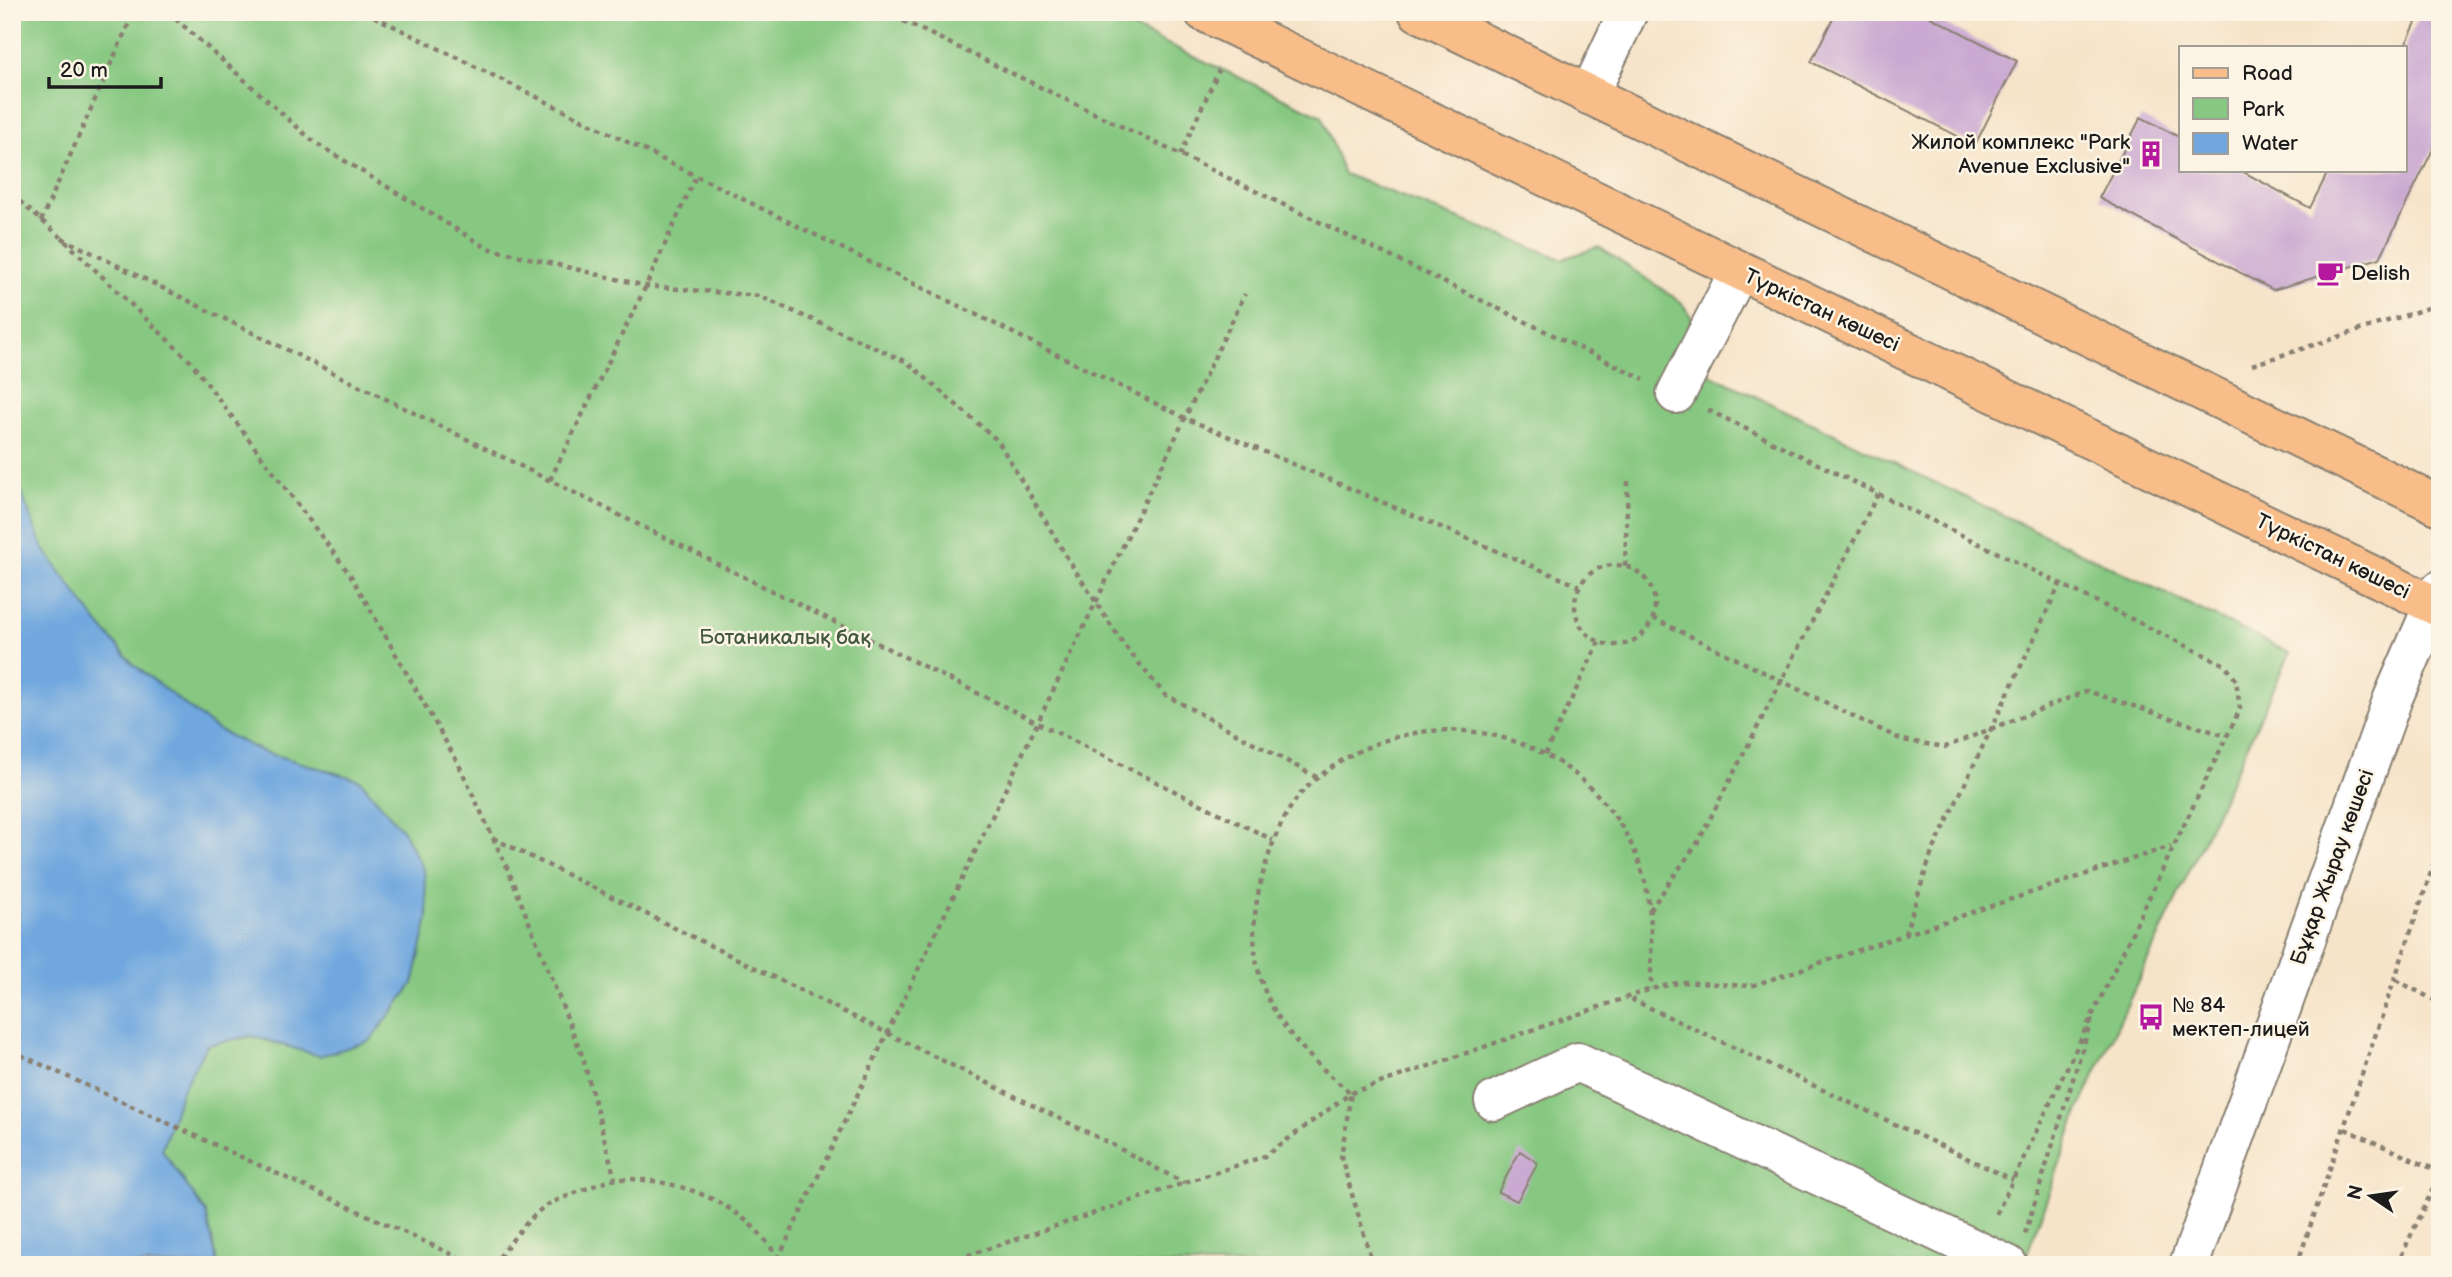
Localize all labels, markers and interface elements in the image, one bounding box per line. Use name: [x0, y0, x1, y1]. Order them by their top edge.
scale bar: [49, 46, 161, 90]
legend: [2179, 46, 2406, 172]
text: 20 m: [60, 58, 108, 83]
text: Road: [2242, 61, 2293, 86]
text: Park: [2242, 97, 2285, 122]
place label: Жилой комплекс "Park Avenue Exclusive": [1911, 130, 2131, 179]
text: Water: [2242, 131, 2298, 156]
building icon: Жилой комплекс "Park Avenue Exclusive": [2136, 139, 2166, 169]
cafe icon: Delish: [2315, 258, 2345, 288]
place label: Delish: [2351, 261, 2410, 286]
street label: Түркістан көшесі: [1740, 264, 1903, 357]
street label: Түркістан көшесі: [2252, 508, 2414, 605]
park label: Ботаникалық бақ: [699, 625, 871, 650]
street label: Бұқар Жырау көшесі: [2285, 766, 2380, 968]
place label: № 84 мектеп-лицей: [2172, 993, 2310, 1042]
bus stop icon: № 84 мектеп-лицей: [2136, 1002, 2166, 1032]
north arrow: [2336, 1162, 2406, 1232]
text: N: [2343, 1183, 2369, 1202]

